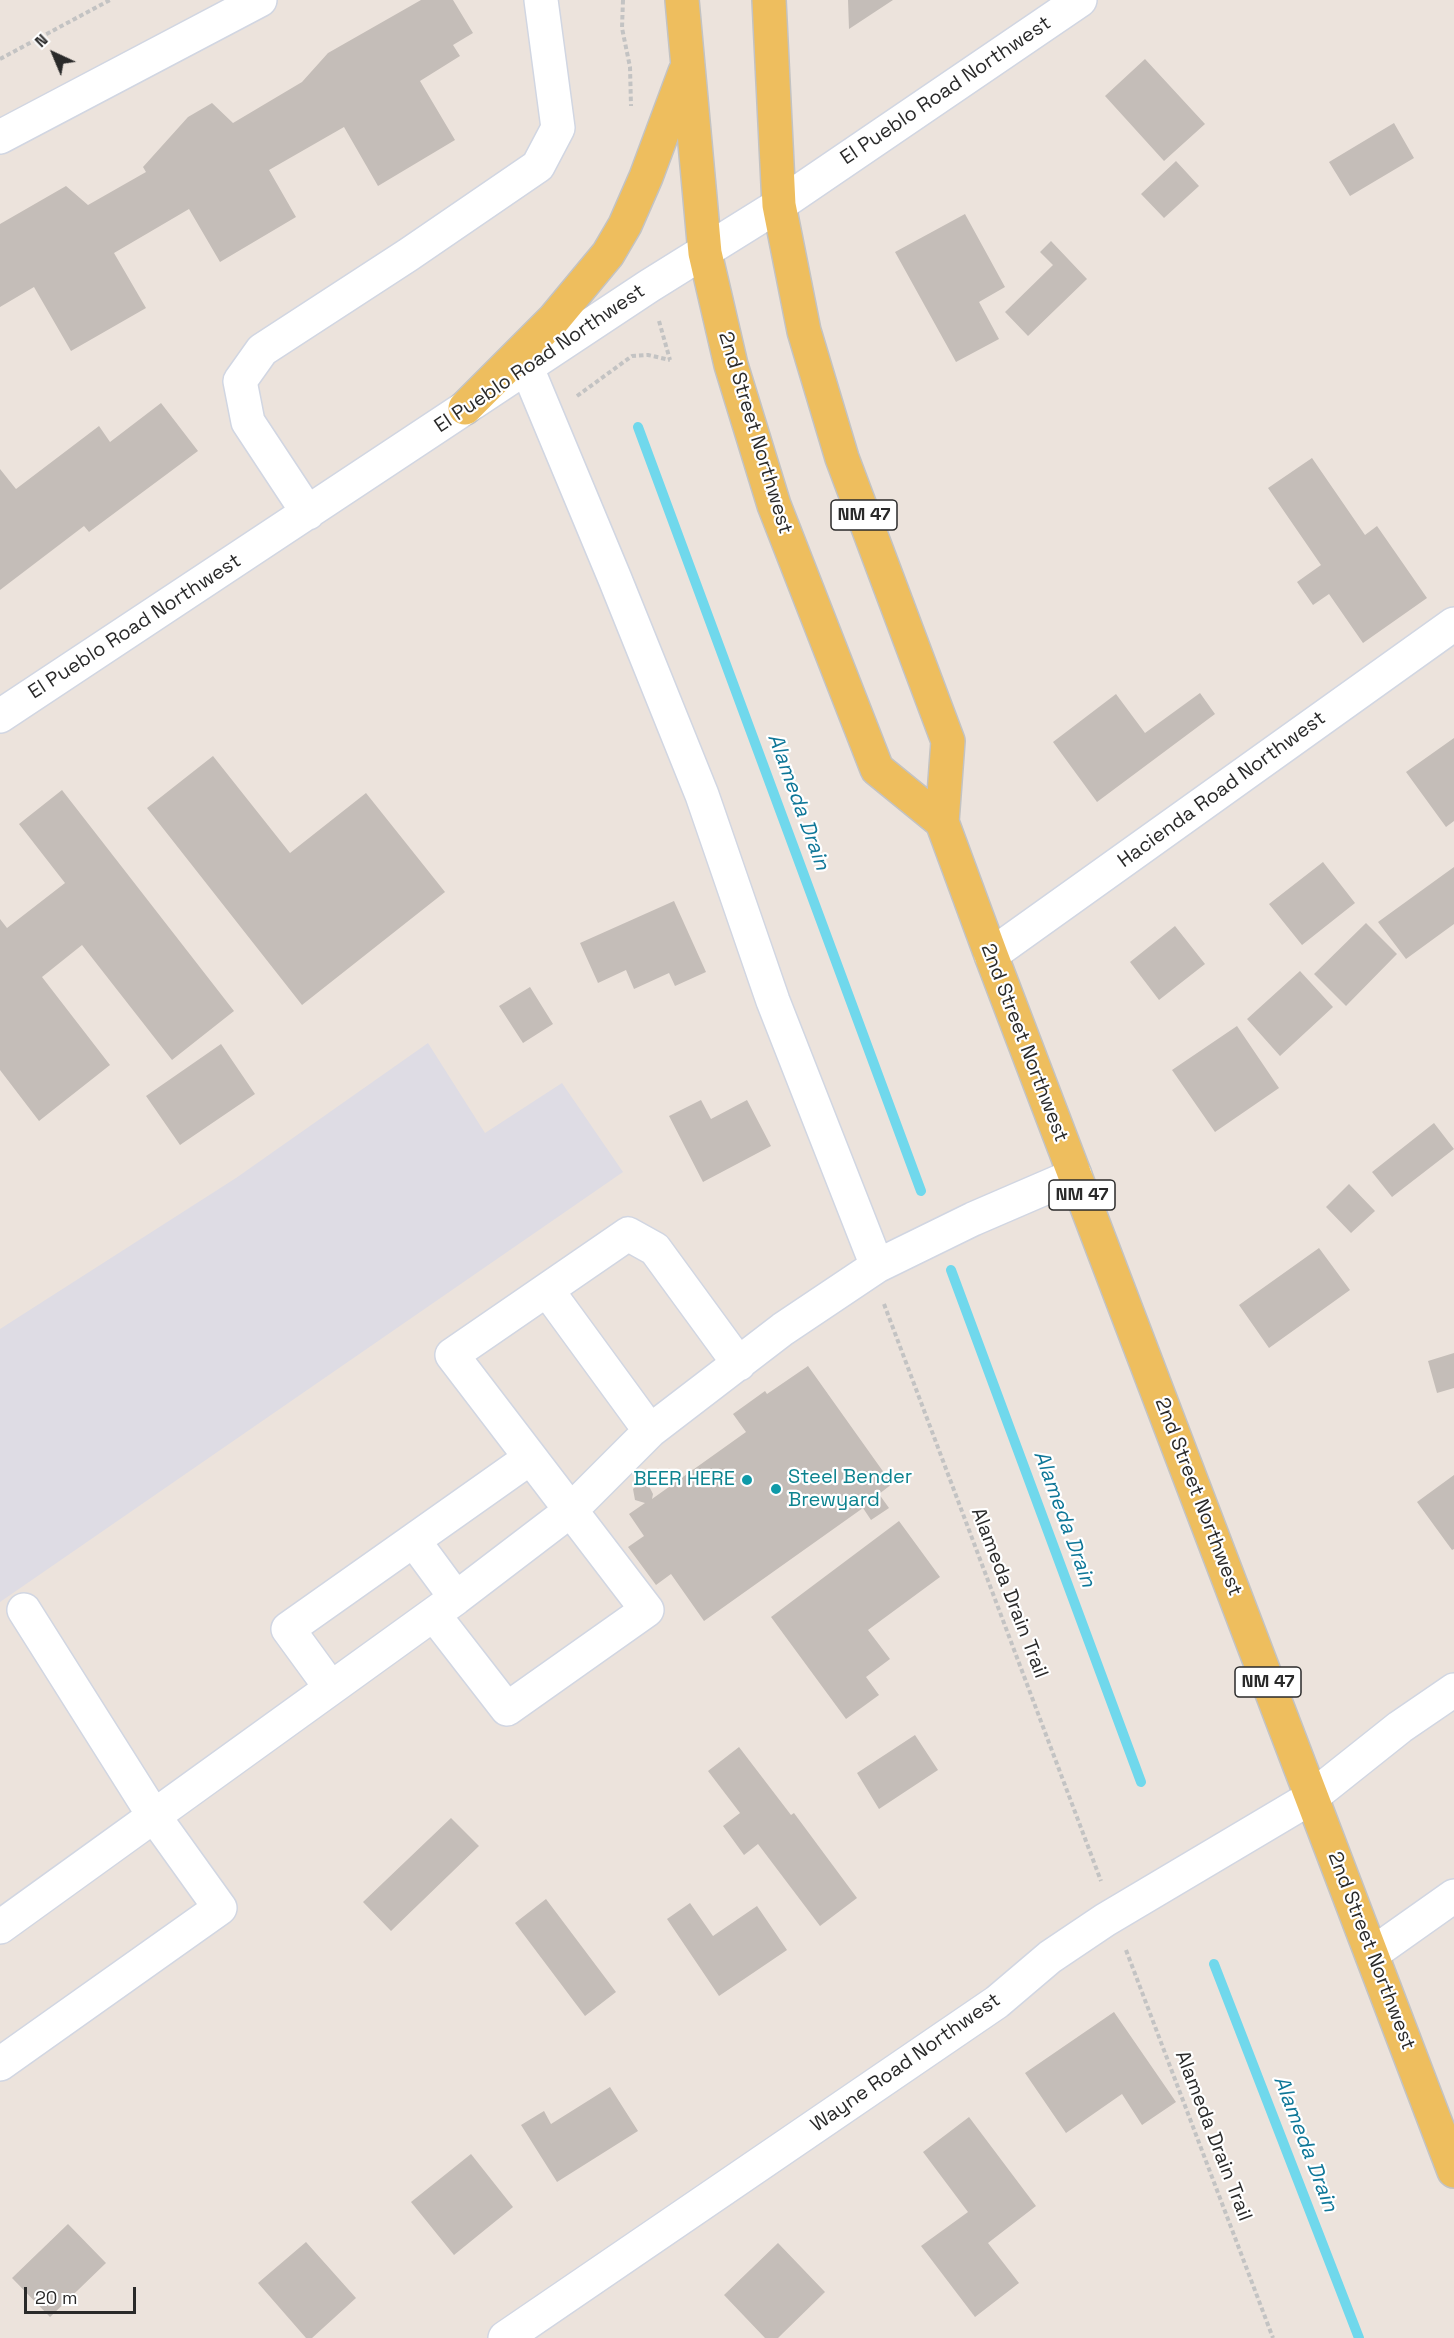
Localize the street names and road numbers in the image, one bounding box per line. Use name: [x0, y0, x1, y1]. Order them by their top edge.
street label: El Pueblo Road Northwest: [836, 12, 1056, 170]
street label: El Pueblo Road Northwest: [430, 280, 650, 438]
street label: 2nd Street Northwest: [713, 329, 797, 537]
road number: NM 47: [831, 500, 897, 530]
street label: El Pueblo Road Northwest: [24, 549, 246, 705]
street label: Hacienda Road Northwest: [1114, 707, 1330, 873]
street label: 2nd Street Northwest: [975, 941, 1073, 1145]
road number: NM 47: [1049, 1180, 1115, 1210]
street label: 2nd Street Northwest: [1149, 1395, 1247, 1599]
street label: Alameda Drain Trail: [965, 1504, 1053, 1682]
road number: NM 47: [1235, 1667, 1301, 1697]
street label: 2nd Street Northwest: [1322, 1849, 1420, 2053]
street label: Wayne Road Northwest: [807, 1988, 1005, 2138]
street label: Alameda Drain Trail: [1169, 2047, 1257, 2225]

